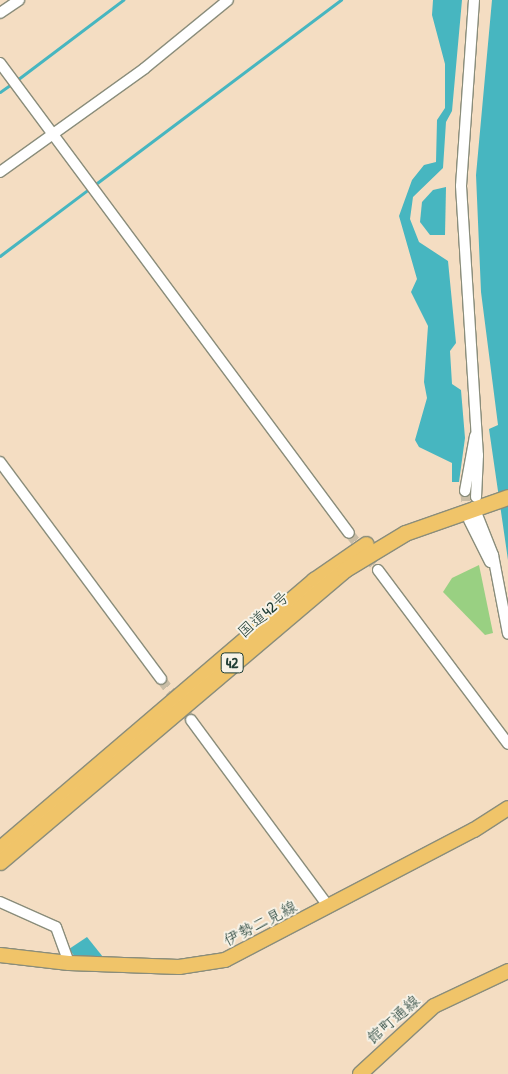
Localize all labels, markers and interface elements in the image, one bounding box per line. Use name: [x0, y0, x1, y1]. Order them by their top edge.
street label: 国道42号: [233, 587, 293, 641]
road number: 42: [220, 650, 244, 676]
street label: 伊勢二見線: [220, 896, 300, 950]
street label: 館町通線: [363, 991, 423, 1047]

